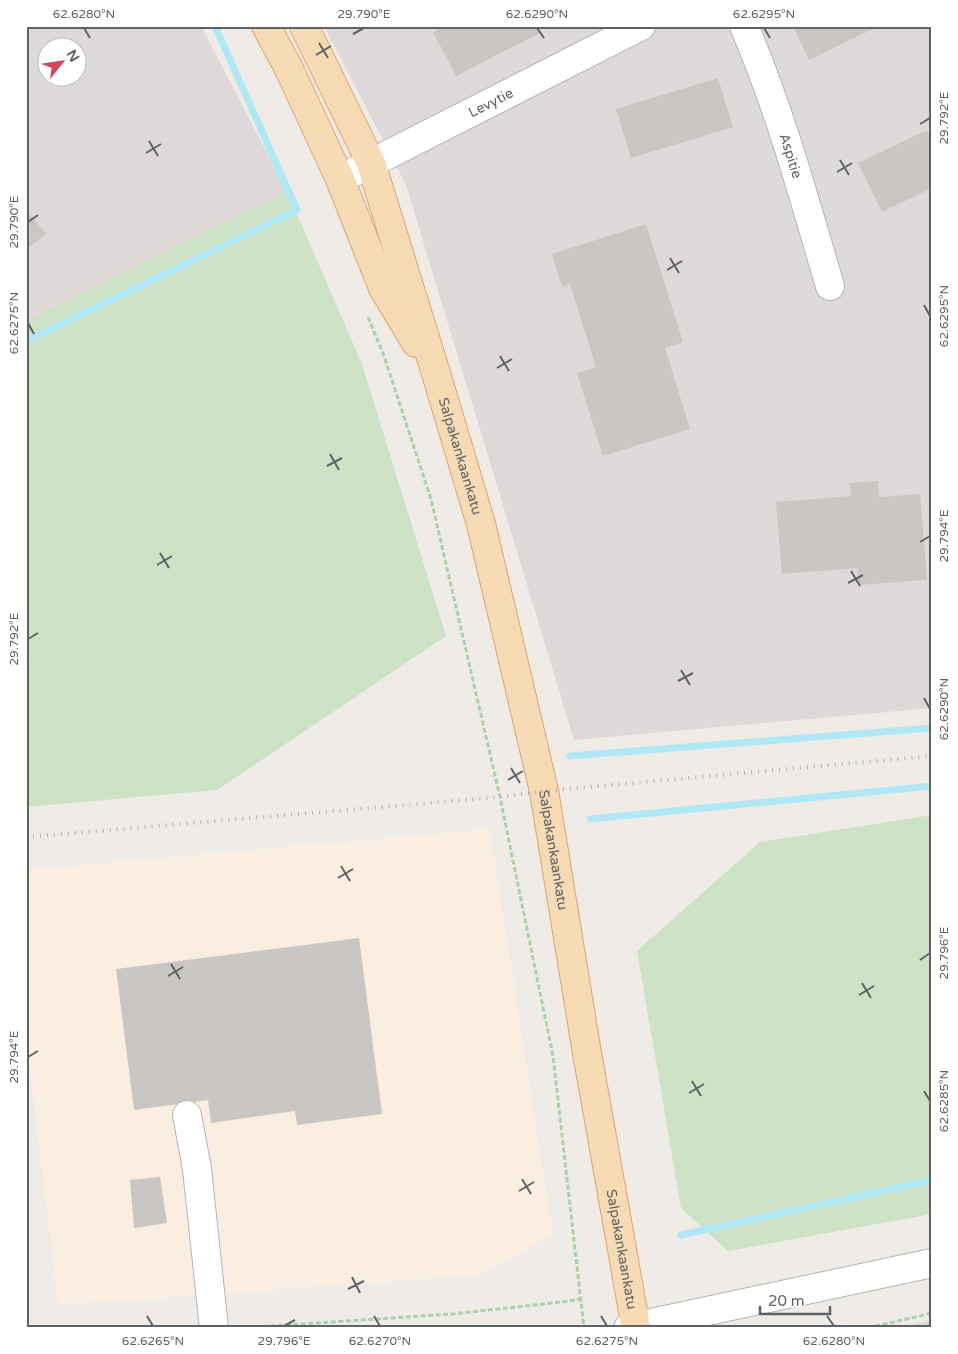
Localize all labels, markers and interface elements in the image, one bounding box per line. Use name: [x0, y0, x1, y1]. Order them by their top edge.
text: 62.6280°N: [53, 7, 115, 21]
text: 29.790°E: [338, 7, 391, 21]
text: 62.6290°N: [506, 7, 568, 21]
text: 62.6295°N: [733, 7, 795, 21]
north arrow: [38, 38, 88, 88]
text: N: [63, 47, 83, 65]
street label: Levytie: [466, 84, 516, 121]
text: 29.792°E: [937, 91, 951, 144]
street label: Aspitie: [775, 131, 806, 180]
text: 29.790°E: [7, 195, 21, 248]
text: 62.6295°N: [937, 285, 951, 347]
text: 62.6275°N: [7, 292, 21, 354]
street label: Salpakankaankatu: [435, 396, 486, 517]
text: 29.794°E: [937, 509, 951, 562]
text: 29.792°E: [7, 612, 21, 665]
text: 62.6290°N: [937, 678, 951, 740]
street label: Salpakankaankatu: [535, 789, 571, 911]
text: 29.796°E: [937, 926, 951, 979]
text: 29.794°E: [7, 1030, 21, 1083]
text: 62.6285°N: [937, 1070, 951, 1132]
street label: Salpakankaankatu: [602, 1188, 640, 1311]
scale bar: [760, 1284, 830, 1316]
text: 20 m: [768, 1292, 805, 1310]
text: 62.6265°N: [122, 1334, 184, 1348]
text: 29.796°E: [258, 1334, 311, 1348]
text: 62.6270°N: [349, 1334, 411, 1348]
text: 62.6275°N: [576, 1334, 638, 1348]
text: 62.6280°N: [803, 1334, 865, 1348]

